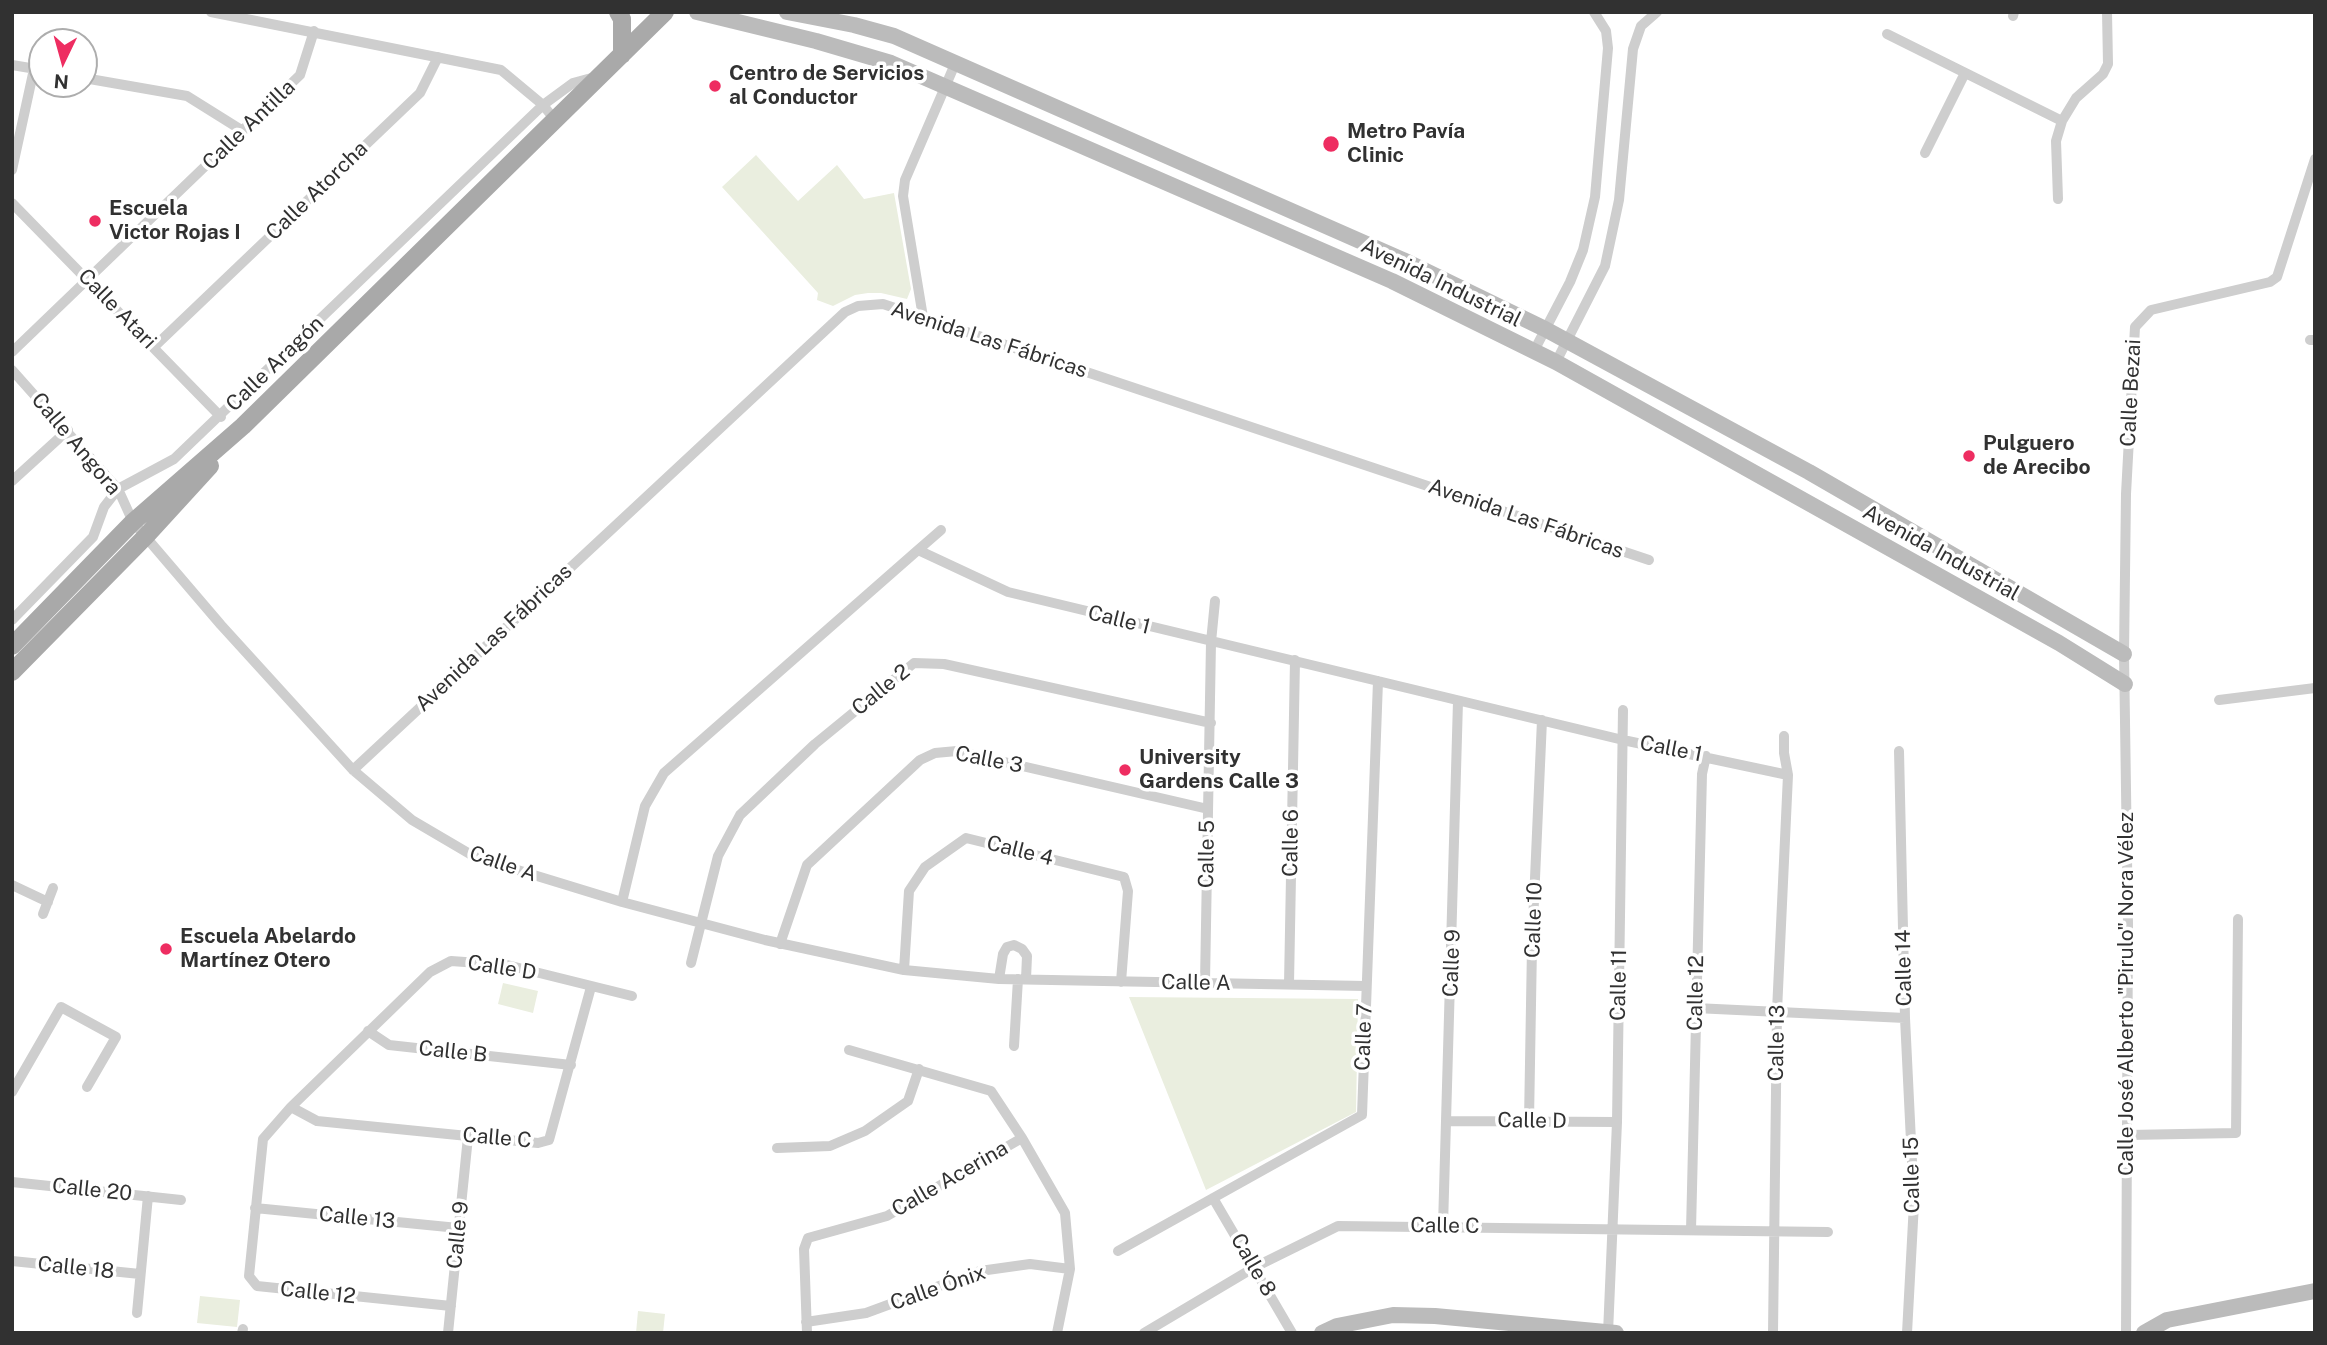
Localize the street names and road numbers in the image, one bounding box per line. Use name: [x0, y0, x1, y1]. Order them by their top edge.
street label: Calle Antilla: [198, 75, 300, 175]
street label: Calle Atorcha: [261, 136, 373, 246]
street label: Avenida Industrial: [1357, 233, 1525, 333]
street label: Calle Atari: [73, 264, 161, 354]
street label: Avenida Las Fábricas: [888, 296, 1090, 384]
street label: Calle Aragón: [221, 311, 329, 417]
street label: Calle Bezai: [2116, 339, 2146, 447]
street label: Calle Angora: [26, 388, 126, 500]
street label: Avenida Las Fábricas: [1425, 474, 1627, 564]
street label: Avenida Industrial: [1858, 500, 2024, 606]
street label: Avenida Las Fábricas: [411, 559, 577, 717]
street label: Calle 1: [1085, 600, 1153, 640]
street label: Calle 2: [847, 659, 915, 721]
street label: Calle 1: [1637, 731, 1705, 767]
street label: Calle 3: [953, 741, 1025, 779]
street label: Calle 6: [1278, 809, 1304, 877]
street label: Calle José Alberto "Pirulo" Nora Vélez: [2114, 812, 2140, 1176]
street label: Calle 5: [1194, 820, 1220, 888]
street label: Calle 4: [984, 831, 1056, 871]
street label: Calle A: [466, 841, 540, 887]
street label: Calle 10: [1520, 881, 1548, 959]
street label: Calle 9: [1438, 929, 1466, 997]
street label: Calle 14: [1891, 930, 1917, 1006]
street label: Calle 11: [1606, 949, 1632, 1021]
street label: Calle D: [466, 950, 538, 986]
street label: Calle 12: [1683, 955, 1709, 1031]
street label: Calle A: [1161, 970, 1231, 996]
street label: Calle 7: [1350, 1003, 1378, 1071]
street label: Calle 13: [1764, 1004, 1790, 1082]
street label: Calle B: [417, 1036, 489, 1068]
street label: Calle D: [1497, 1108, 1567, 1134]
street label: Calle C: [461, 1122, 533, 1154]
street label: Calle Acerina: [887, 1136, 1013, 1222]
street label: Calle 15: [1899, 1136, 1925, 1214]
street label: Calle 20: [51, 1173, 133, 1207]
street label: Calle 9: [442, 1200, 474, 1270]
street label: Calle 13: [318, 1201, 396, 1235]
street label: Calle C: [1410, 1213, 1480, 1239]
street label: Calle 8: [1225, 1229, 1281, 1301]
street label: Calle 18: [36, 1251, 116, 1285]
street label: Calle Ónix: [887, 1260, 989, 1316]
street label: Calle 12: [279, 1277, 357, 1309]

